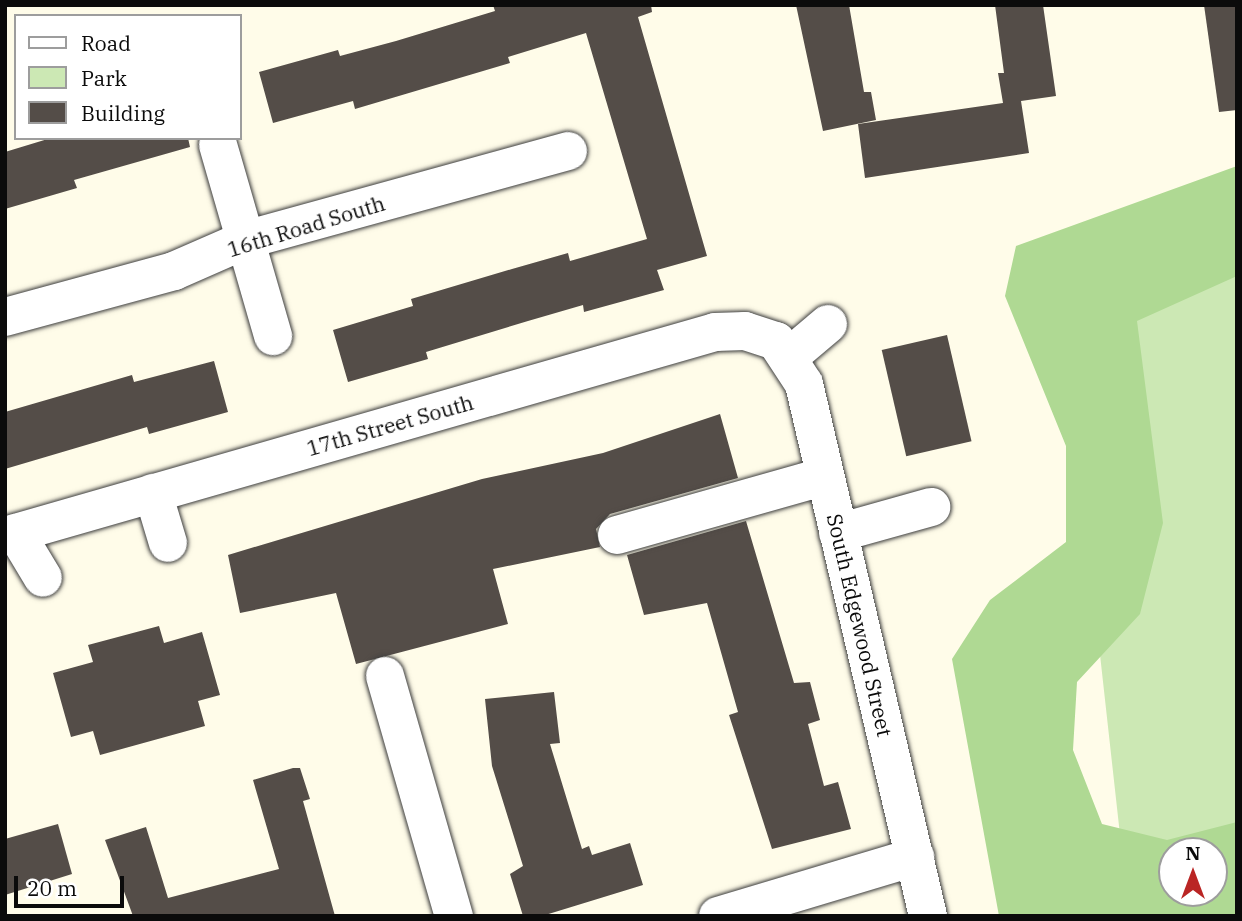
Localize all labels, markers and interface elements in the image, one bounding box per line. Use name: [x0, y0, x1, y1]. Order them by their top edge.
legend: [14, 14, 242, 140]
text: Road: [81, 29, 131, 57]
text: Park: [81, 64, 127, 92]
text: Building: [81, 99, 165, 127]
street label: 16th Road South: [224, 190, 388, 262]
street label: 17th Street South: [304, 389, 476, 461]
street label: South Edgewood Street: [822, 511, 898, 739]
north arrow: [1158, 837, 1228, 907]
text: N: [1185, 841, 1201, 865]
scale bar: [18, 862, 128, 906]
text: 20 m: [27, 874, 77, 902]

